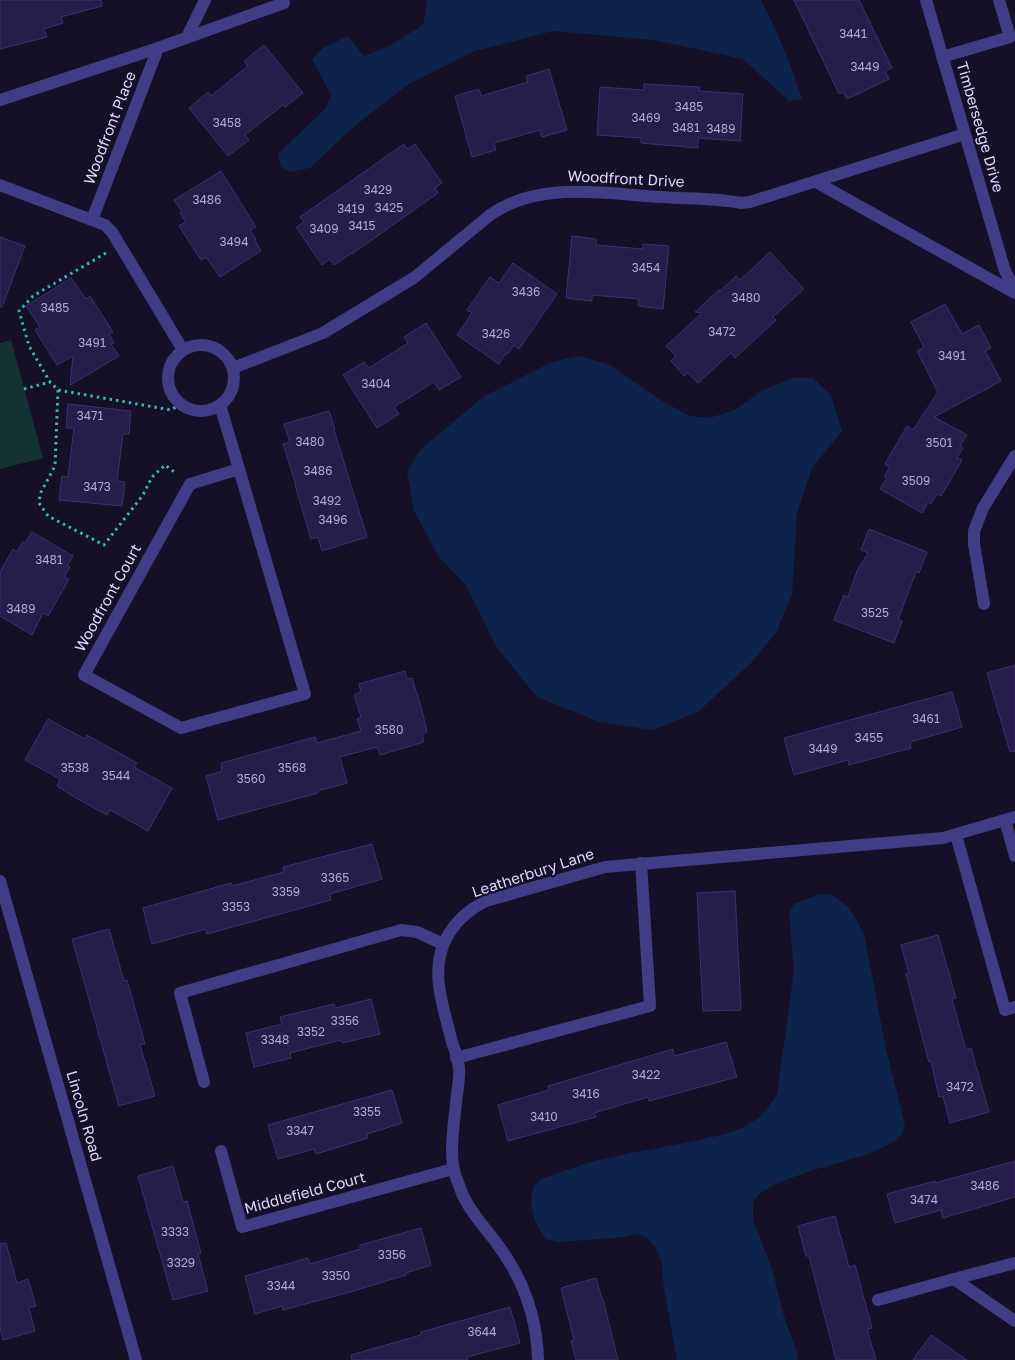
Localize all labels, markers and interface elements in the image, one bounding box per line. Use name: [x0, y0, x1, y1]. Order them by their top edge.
house number: 3441: [839, 26, 867, 41]
house number: 3449: [851, 59, 879, 74]
street label: Timbersedge Drive: [954, 59, 1008, 194]
street label: Woodfront Place: [79, 68, 139, 187]
house number: 3485: [675, 99, 703, 114]
house number: 3469: [632, 110, 660, 125]
house number: 3458: [213, 115, 241, 130]
house number: 3481: [672, 120, 700, 135]
house number: 3489: [707, 121, 735, 136]
street label: Woodfront Drive: [567, 166, 685, 190]
house number: 3429: [364, 182, 392, 197]
house number: 3486: [193, 192, 221, 207]
house number: 3425: [375, 200, 403, 215]
house number: 3419: [337, 201, 365, 216]
house number: 3415: [348, 218, 376, 233]
house number: 3409: [309, 221, 339, 236]
house number: 3494: [220, 234, 248, 249]
house number: 3454: [632, 260, 660, 275]
house number: 3436: [512, 284, 540, 299]
house number: 3480: [731, 290, 761, 305]
house number: 3485: [41, 300, 69, 315]
house number: 3472: [708, 324, 736, 339]
house number: 3426: [482, 326, 510, 341]
house number: 3491: [78, 335, 106, 350]
house number: 3491: [938, 348, 966, 363]
house number: 3404: [361, 376, 391, 391]
house number: 3471: [77, 408, 103, 423]
house number: 3480: [295, 434, 325, 449]
house number: 3501: [925, 435, 953, 450]
house number: 3486: [304, 463, 332, 478]
house number: 3509: [902, 473, 930, 488]
house number: 3473: [83, 479, 111, 494]
house number: 3492: [313, 493, 341, 508]
house number: 3496: [319, 512, 347, 527]
street label: Woodfront Court: [70, 540, 144, 655]
house number: 3481: [35, 552, 63, 567]
house number: 3489: [7, 601, 35, 616]
house number: 3525: [861, 605, 889, 620]
house number: 3461: [912, 711, 940, 726]
house number: 3580: [375, 722, 403, 737]
house number: 3455: [855, 730, 883, 745]
house number: 3449: [809, 741, 837, 756]
house number: 3538: [61, 760, 89, 775]
house number: 3568: [278, 760, 306, 775]
house number: 3544: [102, 768, 130, 783]
house number: 3560: [237, 771, 265, 786]
street label: Leatherbury Lane: [469, 844, 596, 900]
house number: 3365: [321, 870, 349, 885]
house number: 3359: [272, 884, 300, 899]
house number: 3353: [222, 899, 250, 914]
house number: 3356: [331, 1013, 359, 1028]
house number: 3352: [297, 1024, 325, 1039]
house number: 3348: [261, 1032, 289, 1047]
house number: 3422: [632, 1067, 660, 1082]
street label: Lincoln Road: [63, 1068, 106, 1163]
house number: 3472: [946, 1079, 974, 1094]
house number: 3416: [572, 1086, 600, 1101]
house number: 3355: [353, 1104, 381, 1119]
house number: 3410: [530, 1109, 558, 1124]
house number: 3347: [286, 1123, 314, 1138]
street label: Middlefield Court: [242, 1167, 367, 1217]
house number: 3486: [971, 1178, 999, 1193]
house number: 3474: [910, 1192, 938, 1207]
house number: 3333: [161, 1224, 189, 1239]
house number: 3356: [378, 1247, 406, 1262]
house number: 3329: [167, 1255, 195, 1270]
house number: 3350: [322, 1268, 350, 1283]
house number: 3344: [267, 1278, 295, 1293]
house number: 3644: [468, 1324, 496, 1339]

